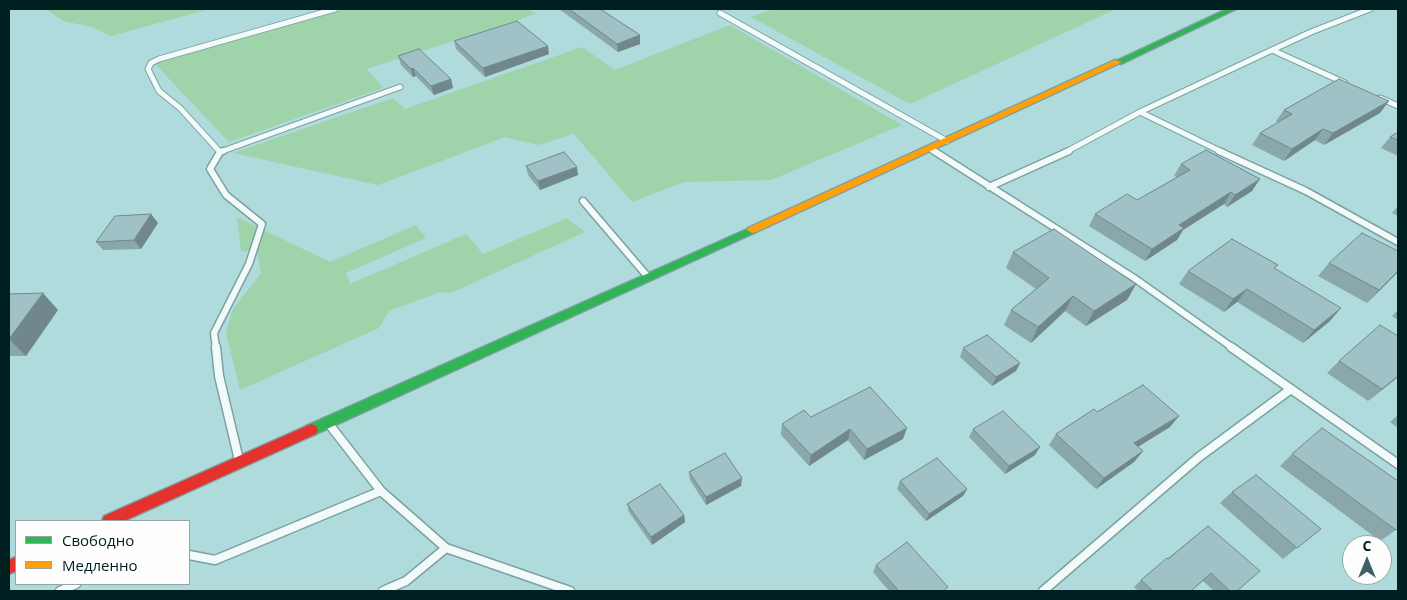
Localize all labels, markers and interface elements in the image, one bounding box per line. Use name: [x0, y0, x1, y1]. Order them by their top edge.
legend: [15, 520, 190, 585]
text: Свободно: [62, 530, 134, 550]
north arrow: [1342, 535, 1392, 585]
text: С: [1363, 536, 1371, 555]
text: Медленно: [62, 555, 138, 575]

